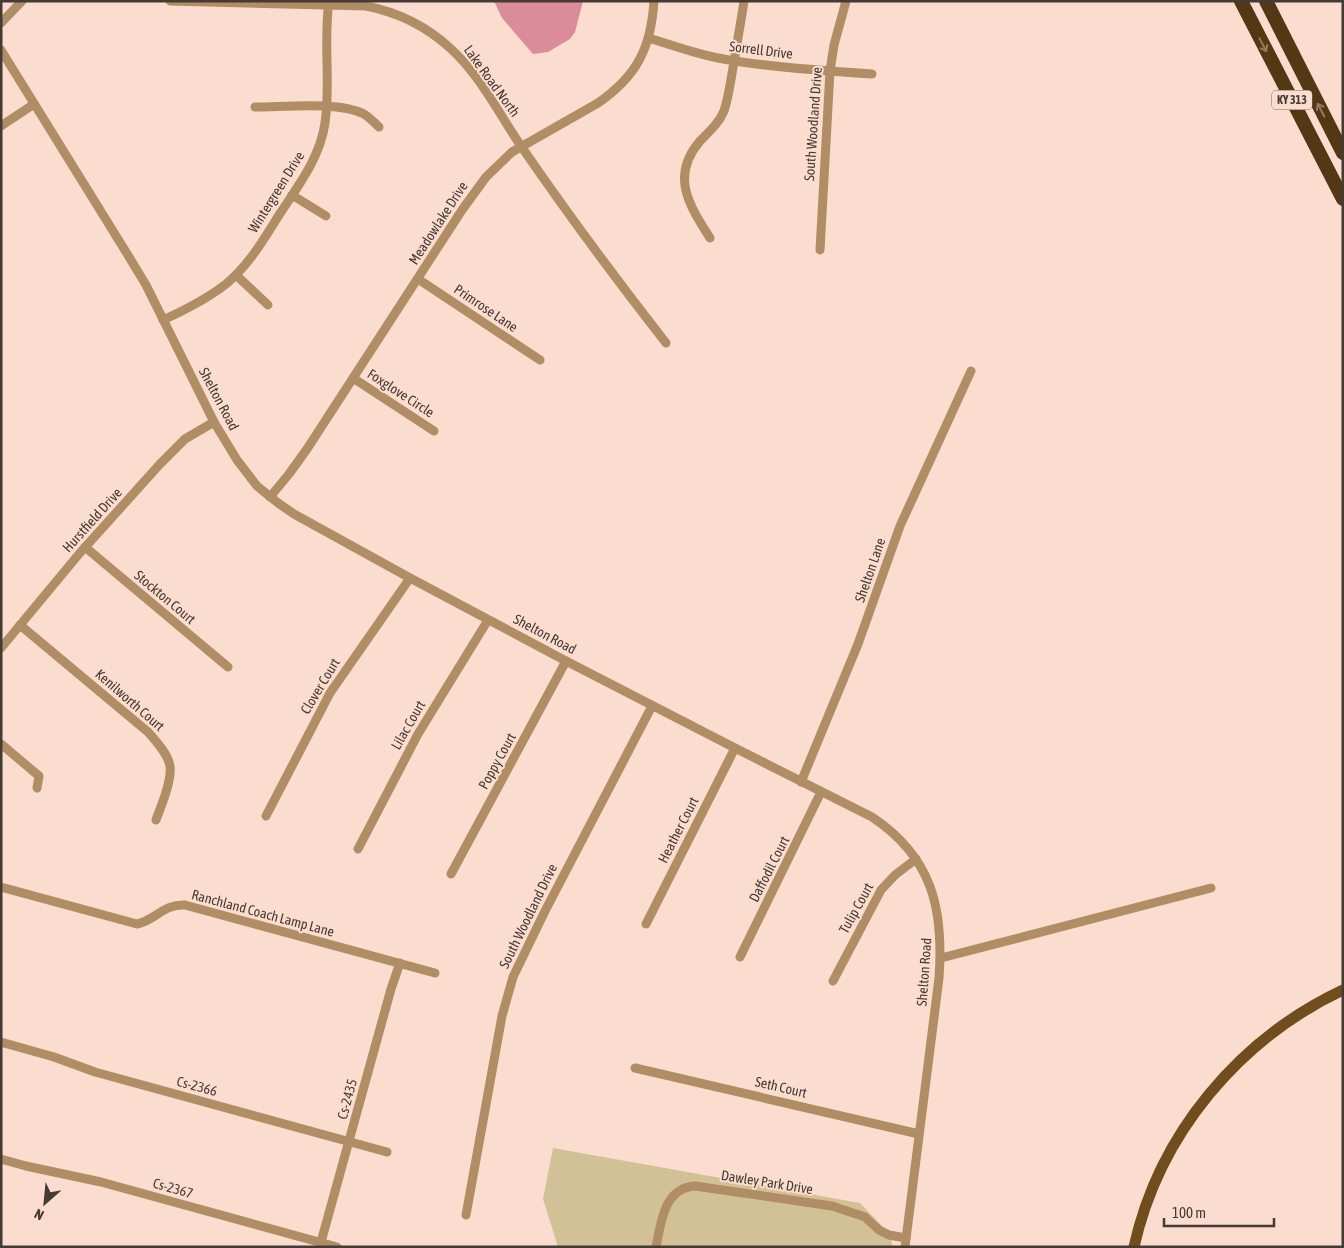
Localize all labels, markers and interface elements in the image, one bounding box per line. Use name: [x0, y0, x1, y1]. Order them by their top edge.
one-way arrow: [1258, 37, 1268, 52]
street label: Sorrell Drive: [728, 38, 794, 62]
street label: Lake Road North: [461, 42, 523, 120]
street label: South Woodland Drive: [801, 66, 825, 182]
road number: KY 313: [1272, 90, 1312, 110]
one-way arrow: [1316, 102, 1326, 117]
street label: Wintergreen Drive: [245, 148, 307, 236]
street label: Meadowlake Drive: [405, 179, 471, 267]
street label: Primrose Lane: [451, 281, 521, 335]
street label: Shelton Road: [196, 365, 242, 433]
street label: Foxglove Circle: [365, 366, 437, 420]
street label: Hurstfield Drive: [59, 485, 125, 555]
street label: Shelton Lane: [852, 536, 888, 604]
street label: Stockton Court: [131, 567, 199, 627]
street label: Shelton Road: [511, 611, 579, 657]
street label: Clover Court: [297, 655, 343, 717]
street label: Kenilworth Court: [92, 666, 168, 734]
street label: Lilac Court: [388, 698, 428, 752]
street label: Poppy Court: [475, 730, 519, 792]
street label: Heather Court: [655, 794, 701, 866]
street label: Daffodil Court: [746, 833, 792, 905]
street label: South Woodland Drive: [496, 861, 560, 971]
street label: Tulip Court: [836, 880, 876, 936]
street label: Ranchland Coach Lamp Lane: [190, 886, 336, 940]
street label: Shelton Road: [914, 937, 934, 1007]
street label: Cs-2366: [175, 1073, 219, 1099]
street label: Seth Court: [754, 1073, 808, 1101]
street label: Cs-2435: [334, 1077, 360, 1121]
street label: Dawley Park Drive: [720, 1167, 814, 1197]
street label: Cs-2367: [151, 1175, 195, 1201]
north arrow: [20, 1178, 70, 1228]
scale bar: [1164, 1196, 1274, 1228]
text: 100 m: [1172, 1204, 1206, 1221]
text: N: [32, 1206, 46, 1224]

